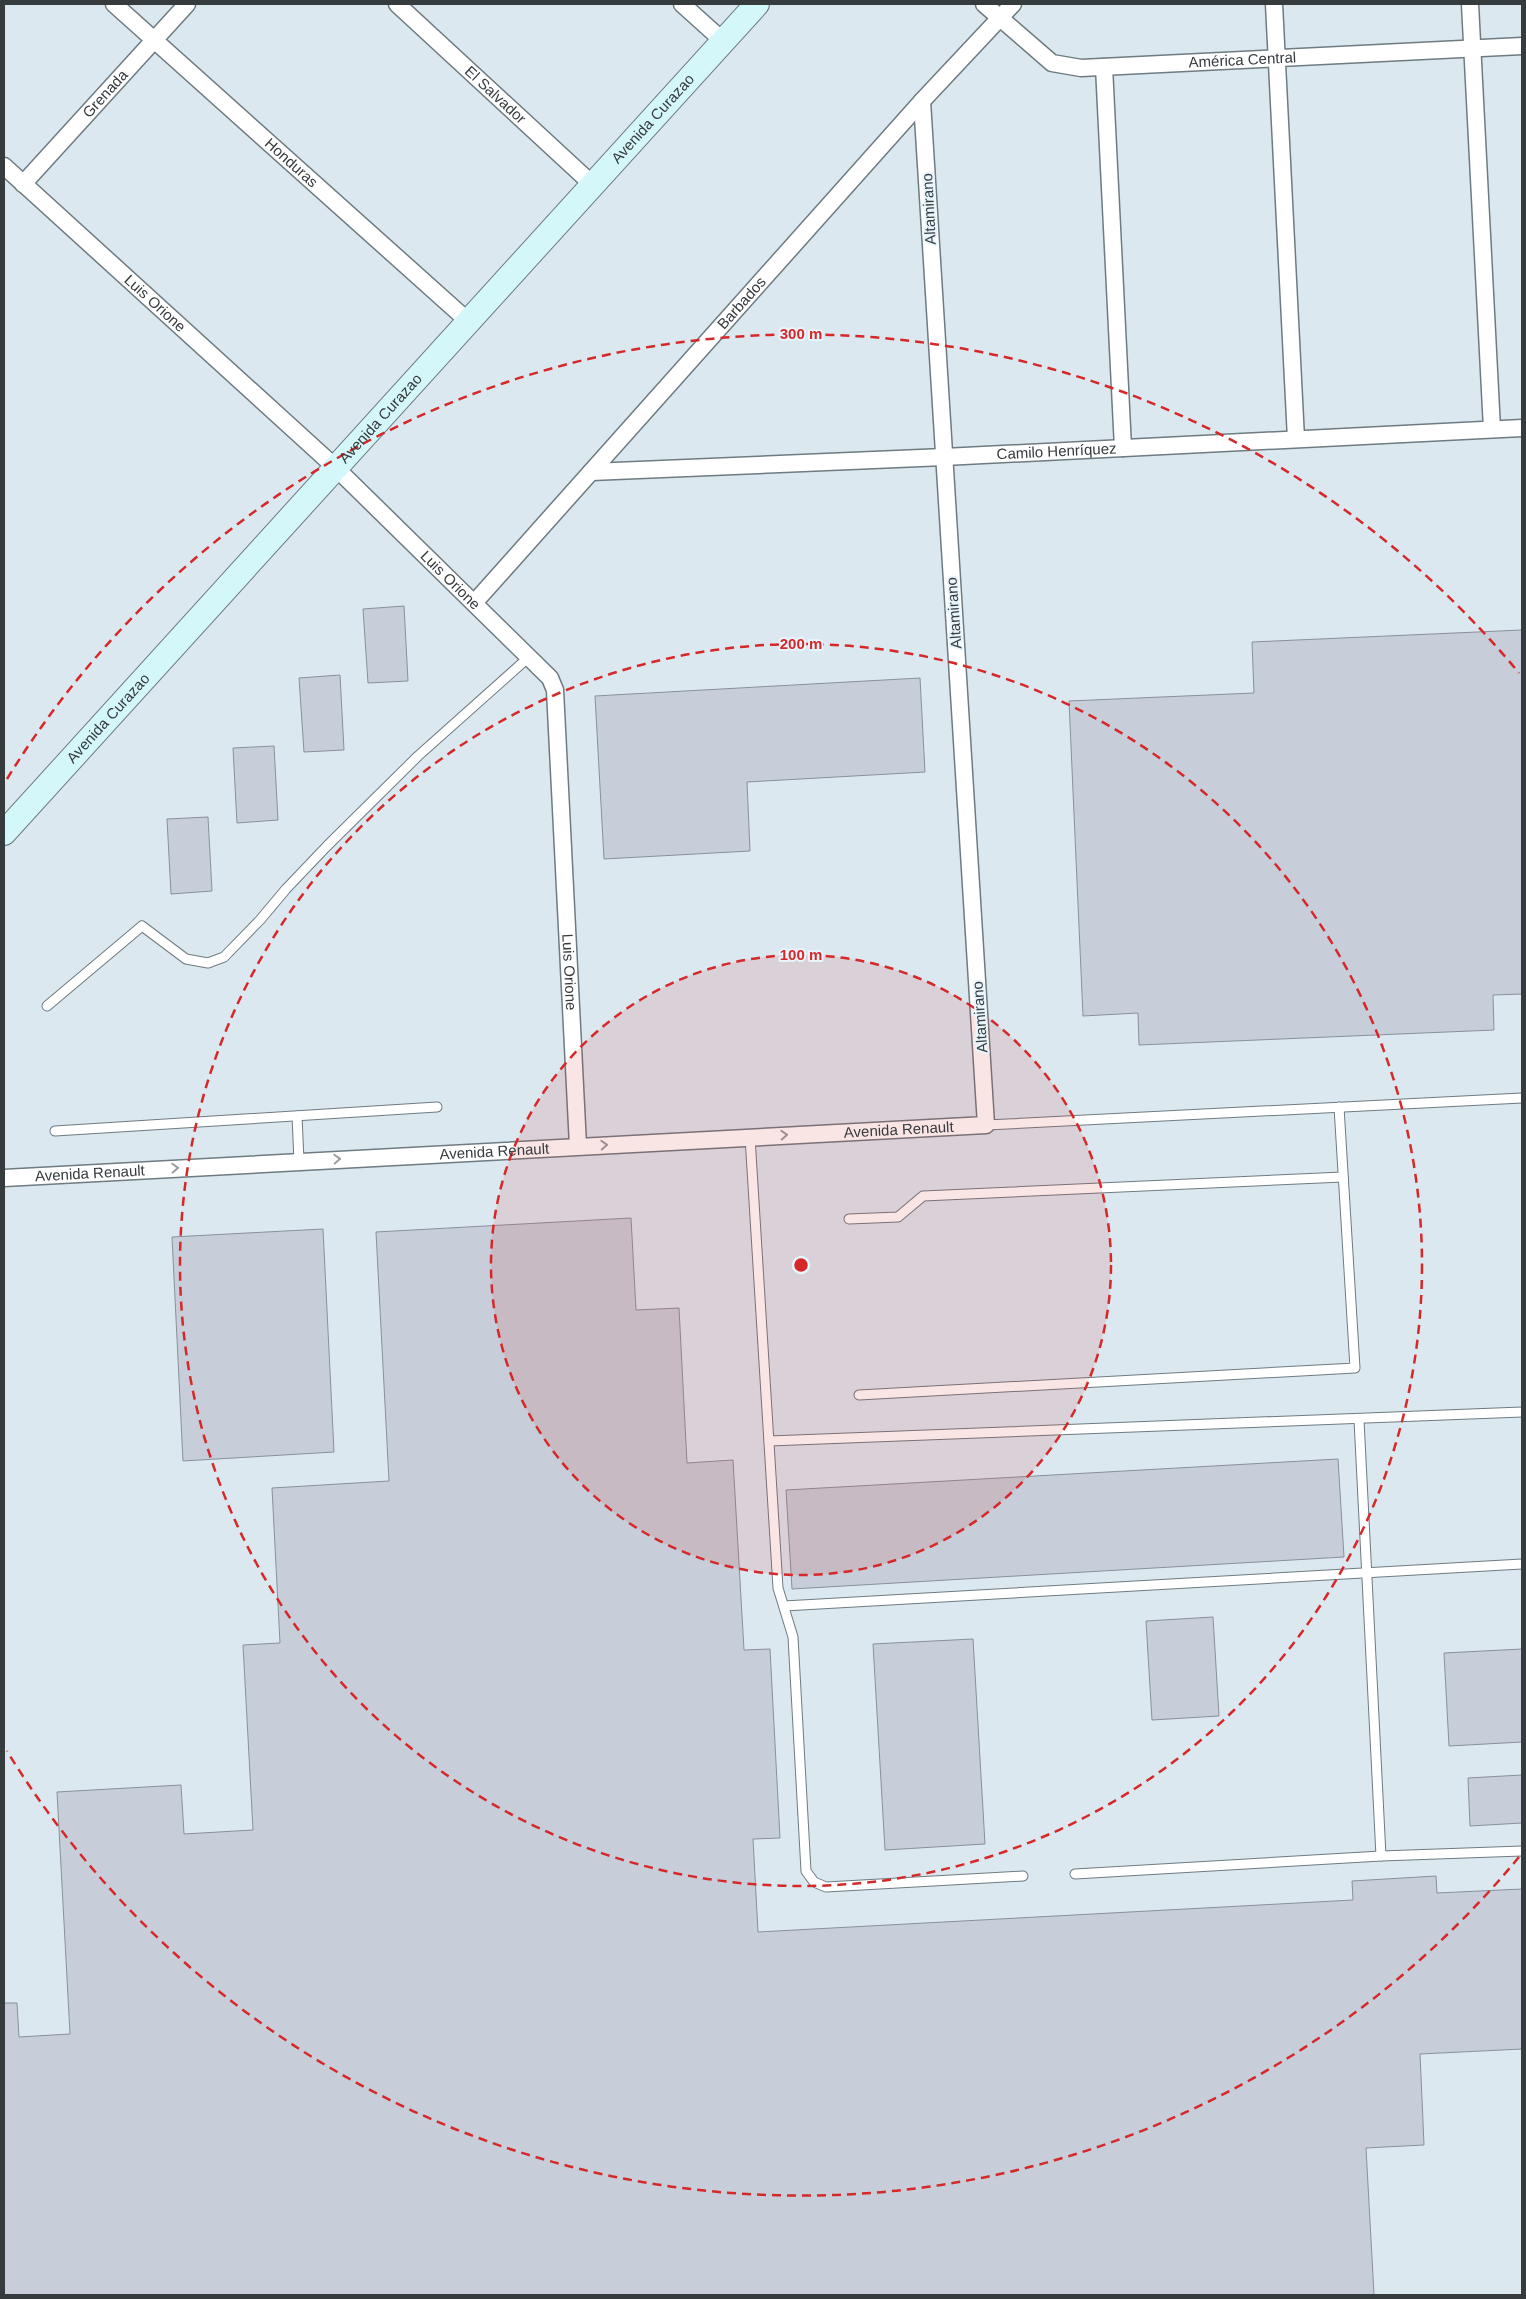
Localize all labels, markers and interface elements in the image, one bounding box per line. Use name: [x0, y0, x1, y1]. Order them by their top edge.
street label: América Central: [1188, 48, 1296, 71]
street label: El Salvador: [462, 62, 530, 127]
street label: Grenada: [79, 66, 131, 121]
street label: Avenida Curazao: [608, 70, 697, 167]
street label: Honduras: [262, 134, 322, 190]
street label: Altamirano: [918, 173, 939, 245]
street label: Luis Orione: [121, 271, 189, 335]
street label: Barbados: [714, 273, 769, 332]
text: 300 m: [780, 325, 822, 342]
street label: Avenida Curazao: [335, 370, 425, 466]
street label: Camilo Henríquez: [996, 439, 1117, 462]
street label: Luis Orione: [417, 547, 484, 613]
street label: Altamirano: [943, 577, 964, 649]
text: 200 m: [780, 635, 822, 652]
street label: Avenida Curazao: [63, 670, 153, 766]
street label: Luis Orione: [559, 933, 580, 1011]
text: 100 m: [780, 946, 822, 963]
street label: Altamirano: [969, 981, 990, 1053]
street label: Avenida Renault: [843, 1118, 955, 1141]
one-way arrow: [780, 1130, 788, 1141]
one-way arrow: [600, 1139, 608, 1150]
street label: Avenida Renault: [439, 1140, 550, 1162]
one-way arrow: [333, 1154, 341, 1165]
street label: Avenida Renault: [35, 1161, 146, 1184]
one-way arrow: [171, 1163, 179, 1174]
centre of rings: [792, 1256, 810, 1274]

